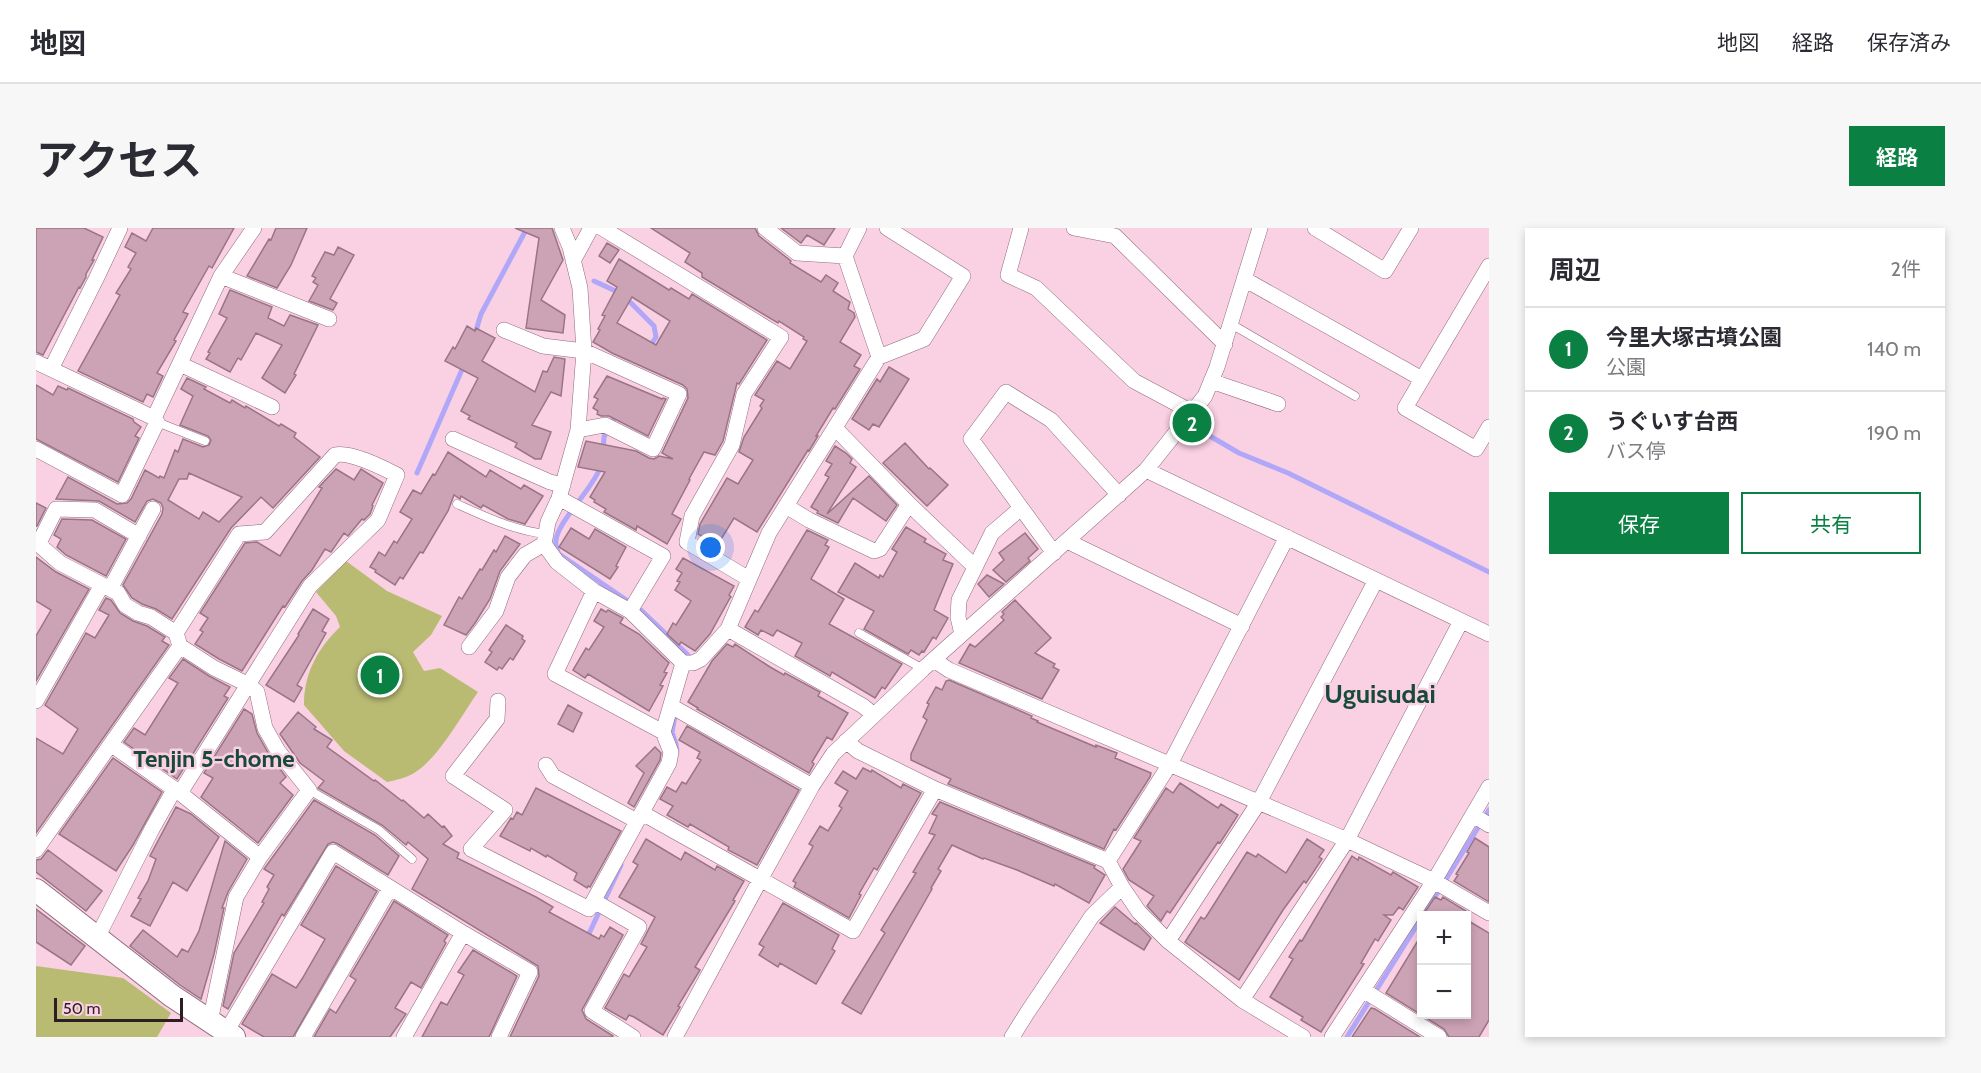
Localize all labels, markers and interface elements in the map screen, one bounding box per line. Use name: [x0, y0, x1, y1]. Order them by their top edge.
text: 地図: [30, 26, 86, 60]
text: 地図: [1717, 30, 1759, 55]
text: 経路: [1792, 30, 1834, 55]
text: 保存済み: [1867, 30, 1951, 55]
button: 経路: [1849, 126, 1945, 186]
text: アクセス: [36, 134, 202, 186]
text: 周辺: [1549, 254, 1601, 286]
text: 2件: [1891, 257, 1921, 281]
text: 今里大塚古墳公園: [1606, 324, 1782, 351]
text: 1: [1565, 337, 1572, 361]
text: 140 m: [1867, 337, 1921, 361]
text: 公園: [1606, 355, 1646, 379]
pin: 2: [1172, 400, 1212, 446]
text: うぐいす台西: [1606, 408, 1738, 435]
text: 2: [1563, 421, 1574, 445]
text: 190 m: [1867, 421, 1921, 445]
text: バス停: [1606, 439, 1666, 463]
button: 保存: [1549, 492, 1729, 554]
button: 共有: [1741, 492, 1921, 554]
your location: [696, 533, 725, 562]
pin: 1: [360, 652, 400, 698]
district label: Uguisudai: [1324, 678, 1436, 710]
district label: Tenjin 5-chome: [133, 744, 295, 773]
map controls: [1417, 911, 1471, 1019]
button: +: [1417, 911, 1471, 965]
button: −: [1417, 965, 1471, 1019]
scale bar: [54, 995, 183, 1022]
text: 50 m: [63, 999, 100, 1018]

